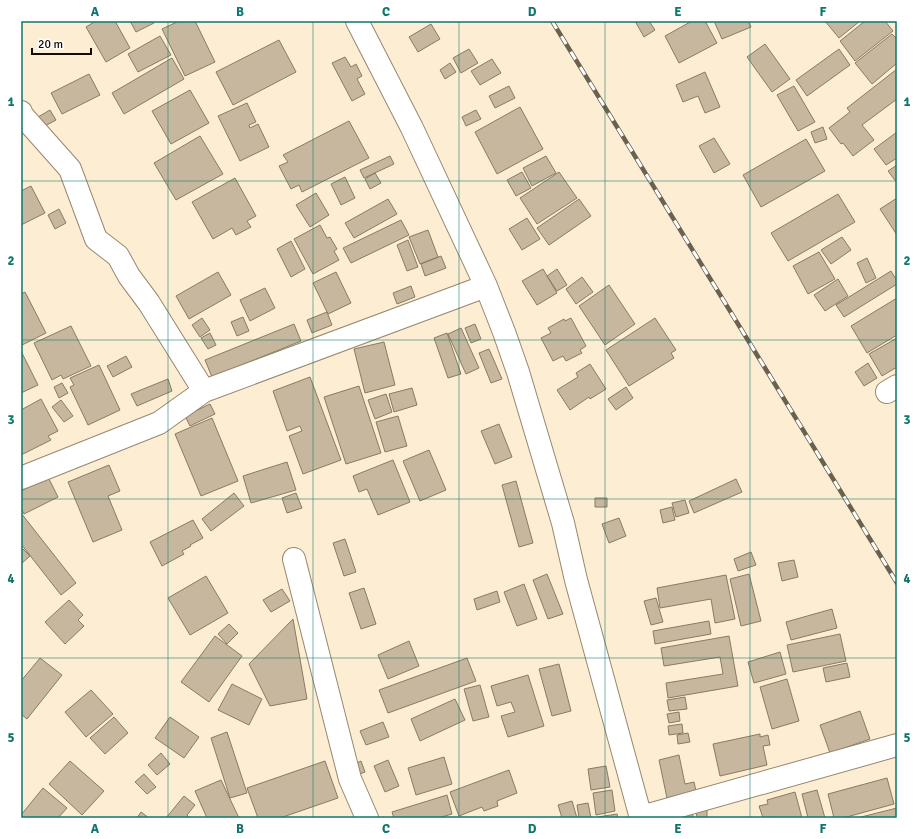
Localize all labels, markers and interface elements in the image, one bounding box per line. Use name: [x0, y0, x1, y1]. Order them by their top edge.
text: A: [91, 4, 100, 20]
text: B: [236, 4, 244, 20]
text: C: [382, 4, 390, 20]
text: D: [528, 4, 537, 20]
text: E: [674, 4, 682, 20]
text: F: [820, 4, 827, 20]
scale bar: [32, 30, 91, 56]
text: 20 m: [38, 37, 63, 52]
text: 1: [7, 94, 15, 110]
text: 1: [903, 94, 911, 110]
text: 2: [7, 253, 15, 269]
text: 2: [903, 253, 911, 269]
text: 3: [7, 412, 15, 428]
text: 3: [903, 412, 911, 428]
text: 4: [7, 571, 15, 587]
text: 4: [903, 571, 911, 587]
text: 5: [7, 730, 15, 746]
text: 5: [903, 730, 911, 746]
text: A: [91, 821, 100, 837]
text: B: [236, 821, 244, 837]
text: C: [382, 821, 390, 837]
text: D: [528, 821, 537, 837]
text: E: [674, 821, 682, 837]
text: F: [820, 821, 827, 837]

